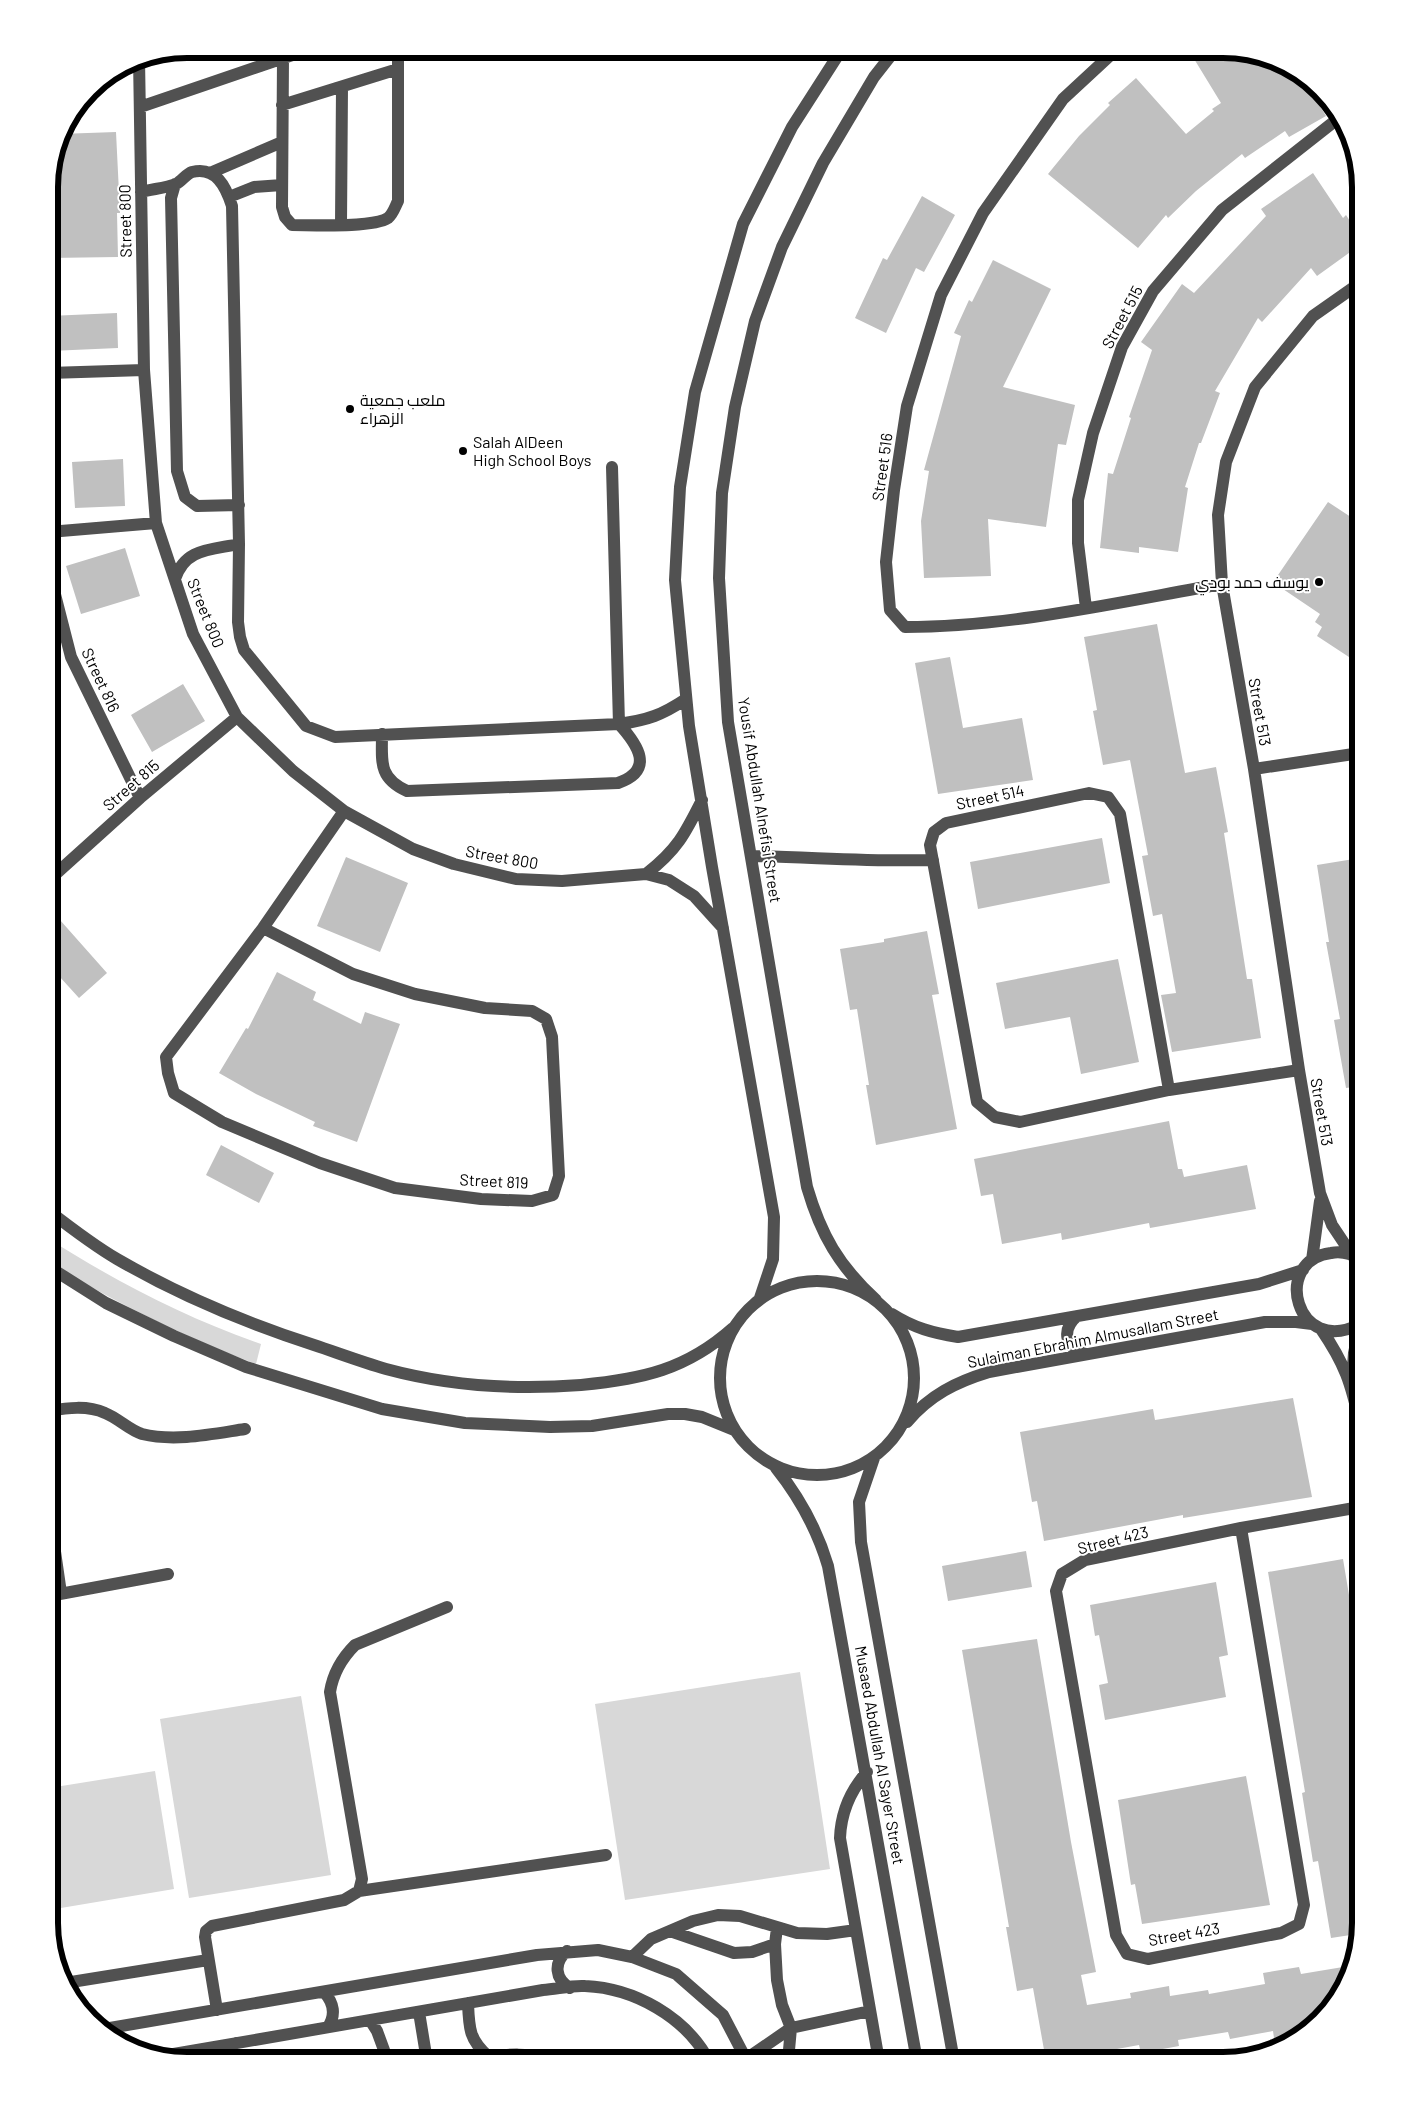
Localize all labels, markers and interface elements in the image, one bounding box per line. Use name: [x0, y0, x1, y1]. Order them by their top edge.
street label: Street 800: [114, 184, 135, 258]
street label: Street 515: [1097, 282, 1146, 351]
place label: ملعب جمعية الزهراء: [360, 390, 445, 428]
marker: ملعب جمعية الزهراء: [344, 403, 356, 415]
place label: Salah AlDeen High School Boys: [473, 432, 591, 469]
street label: Street 516: [867, 432, 896, 502]
marker: Salah AlDeen High School Boys: [457, 445, 469, 457]
place label: يوسف حمد بودي: [1195, 572, 1310, 596]
street label: Street 800: [184, 575, 229, 650]
marker: يوسف حمد بودي: [1313, 576, 1325, 588]
street label: Street 816: [78, 645, 125, 715]
street label: Street 513: [1245, 677, 1276, 747]
street label: Yousif Abdullah Alnefisi Street: [735, 696, 786, 904]
street label: Street 815: [99, 755, 163, 814]
street label: Street 514: [954, 780, 1026, 813]
street label: Street 800: [464, 841, 540, 872]
street label: Street 513: [1307, 1077, 1338, 1147]
street label: Street 819: [459, 1169, 529, 1192]
street label: Sulaiman Ebrahim Almusallam Street: [966, 1304, 1220, 1371]
street label: Street 423: [1075, 1522, 1150, 1557]
street label: Musaed Abdullah Al Sayer Street: [852, 1644, 909, 1866]
street label: Street 423: [1147, 1918, 1221, 1949]

